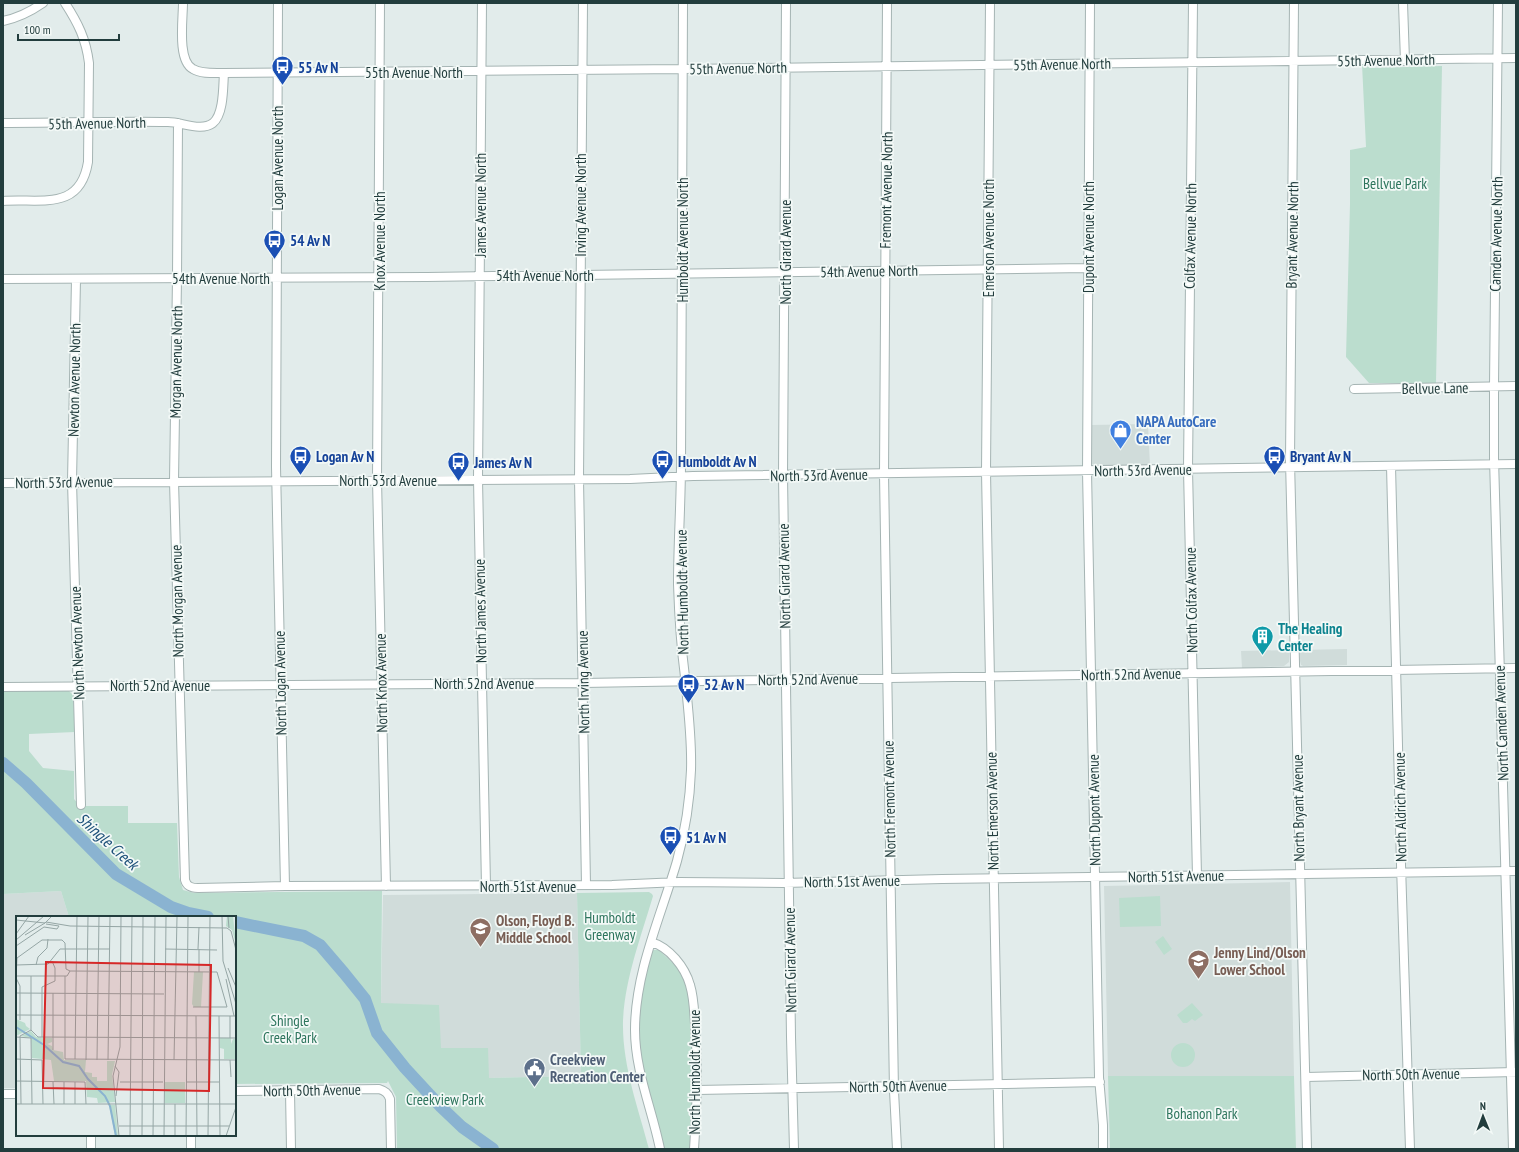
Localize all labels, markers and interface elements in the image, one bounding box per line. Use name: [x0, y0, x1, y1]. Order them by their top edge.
scale bar: [18, 16, 119, 42]
text: 100 m: [24, 22, 51, 37]
street label: 55th Avenue North: [1337, 50, 1435, 70]
bus stop icon: 55 Av N: [270, 54, 296, 87]
street label: 55th Avenue North: [1013, 54, 1111, 74]
place label: 55 Av N: [298, 58, 338, 77]
street label: 55th Avenue North: [689, 58, 787, 78]
street label: 55th Avenue North: [365, 63, 463, 82]
street label: Logan Avenue North: [268, 106, 287, 210]
street label: 55th Avenue North: [48, 113, 146, 133]
street label: Fremont Avenue North: [875, 131, 897, 249]
street label: James Avenue North: [471, 153, 490, 258]
street label: Irving Avenue North: [571, 153, 590, 257]
park label: Bellvue Park: [1363, 174, 1427, 193]
street label: Camden Avenue North: [1485, 176, 1507, 292]
street label: Humboldt Avenue North: [673, 177, 692, 303]
street label: Emerson Avenue North: [979, 179, 998, 297]
street label: Dupont Avenue North: [1079, 181, 1098, 293]
street label: Bryant Avenue North: [1282, 181, 1302, 289]
street label: Colfax Avenue North: [1180, 183, 1200, 289]
street label: Knox Avenue North: [370, 191, 389, 291]
street label: North Girard Avenue: [776, 200, 795, 305]
bus stop icon: 54 Av N: [261, 227, 287, 260]
place label: 54 Av N: [290, 231, 330, 250]
street label: 54th Avenue North: [820, 261, 918, 281]
street label: 54th Avenue North: [496, 266, 594, 285]
street label: 54th Avenue North: [172, 269, 270, 288]
street label: Morgan Avenue North: [166, 305, 186, 419]
street label: Newton Avenue North: [64, 323, 84, 437]
street label: Bellvue Lane: [1401, 378, 1469, 398]
place label: NAPA AutoCare Center: [1136, 412, 1216, 448]
shop icon: NAPA AutoCare Center: [1107, 417, 1133, 450]
bus stop icon: Logan Av N: [288, 443, 314, 476]
bus stop icon: Bryant Av N: [1261, 443, 1287, 476]
place label: Logan Av N: [316, 447, 374, 466]
place label: Bryant Av N: [1290, 447, 1351, 466]
bus stop icon: Humboldt Av N: [649, 448, 675, 481]
bus stop icon: James Av N: [446, 449, 472, 482]
place label: Humboldt Av N: [678, 452, 757, 471]
place label: James Av N: [473, 453, 532, 472]
street label: North 53rd Avenue: [1094, 460, 1192, 480]
street label: North 53rd Avenue: [770, 465, 868, 485]
street label: North 53rd Avenue: [339, 471, 437, 490]
street label: North 53rd Avenue: [15, 472, 113, 492]
street label: North Girard Avenue: [774, 523, 794, 629]
street label: North Humboldt Avenue: [671, 529, 693, 655]
street label: North Morgan Avenue: [167, 544, 187, 658]
street label: North Colfax Avenue: [1181, 547, 1201, 653]
street label: North James Avenue: [470, 559, 490, 663]
street label: North Newton Avenue: [66, 586, 88, 700]
place label: The Healing Center: [1278, 619, 1343, 655]
building icon: The Healing Center: [1250, 624, 1276, 657]
street label: North Logan Avenue: [270, 630, 290, 736]
street label: North Irving Avenue: [573, 630, 593, 734]
street label: North Knox Avenue: [371, 633, 391, 733]
street label: North 52nd Avenue: [1081, 664, 1181, 684]
street label: North Camden Avenue: [1489, 665, 1513, 781]
street label: North 52nd Avenue: [758, 669, 858, 689]
bus stop icon: 52 Av N: [676, 671, 702, 704]
street label: North 52nd Avenue: [434, 674, 534, 693]
place label: 52 Av N: [704, 675, 744, 694]
street label: North 52nd Avenue: [110, 676, 210, 695]
street label: North Fremont Avenue: [878, 740, 900, 858]
street label: North Emerson Avenue: [981, 752, 1003, 870]
street label: North Aldrich Avenue: [1390, 752, 1410, 862]
street label: North Dupont Avenue: [1084, 754, 1104, 866]
street label: North Bryant Avenue: [1288, 754, 1308, 862]
water label: Shingle Creek: [73, 808, 144, 875]
bus stop icon: 51 Av N: [657, 824, 683, 857]
place label: 51 Av N: [686, 828, 726, 847]
street label: North 51st Avenue: [1128, 866, 1224, 886]
street label: North 51st Avenue: [804, 871, 900, 891]
street label: North 51st Avenue: [480, 877, 576, 896]
street label: North Girard Avenue: [780, 907, 800, 1013]
park label: Humboldt Greenway: [584, 908, 636, 944]
place label: Olson, Floyd B. Middle School: [496, 911, 575, 947]
inset map: [16, 916, 236, 1136]
school or university icon: Olson, Floyd B. Middle School: [467, 916, 493, 949]
place label: Jenny Lind/Olson Lower School: [1213, 943, 1306, 979]
school or university icon: Jenny Lind/Olson Lower School: [1186, 948, 1212, 981]
street label: North Humboldt Avenue: [685, 1009, 704, 1135]
park label: Shingle Creek Park: [263, 1011, 317, 1047]
place label: Creekview Recreation Center: [550, 1050, 645, 1086]
public building icon: Creekview Recreation Center: [521, 1055, 547, 1088]
street label: North 50th Avenue: [1362, 1064, 1460, 1084]
street label: North 50th Avenue: [849, 1076, 947, 1096]
street label: North 50th Avenue: [263, 1080, 361, 1100]
park label: Creekview Park: [406, 1090, 484, 1109]
north arrow: [1463, 1096, 1503, 1136]
text: N: [1480, 1099, 1486, 1113]
park label: Bohanon Park: [1166, 1104, 1238, 1123]

